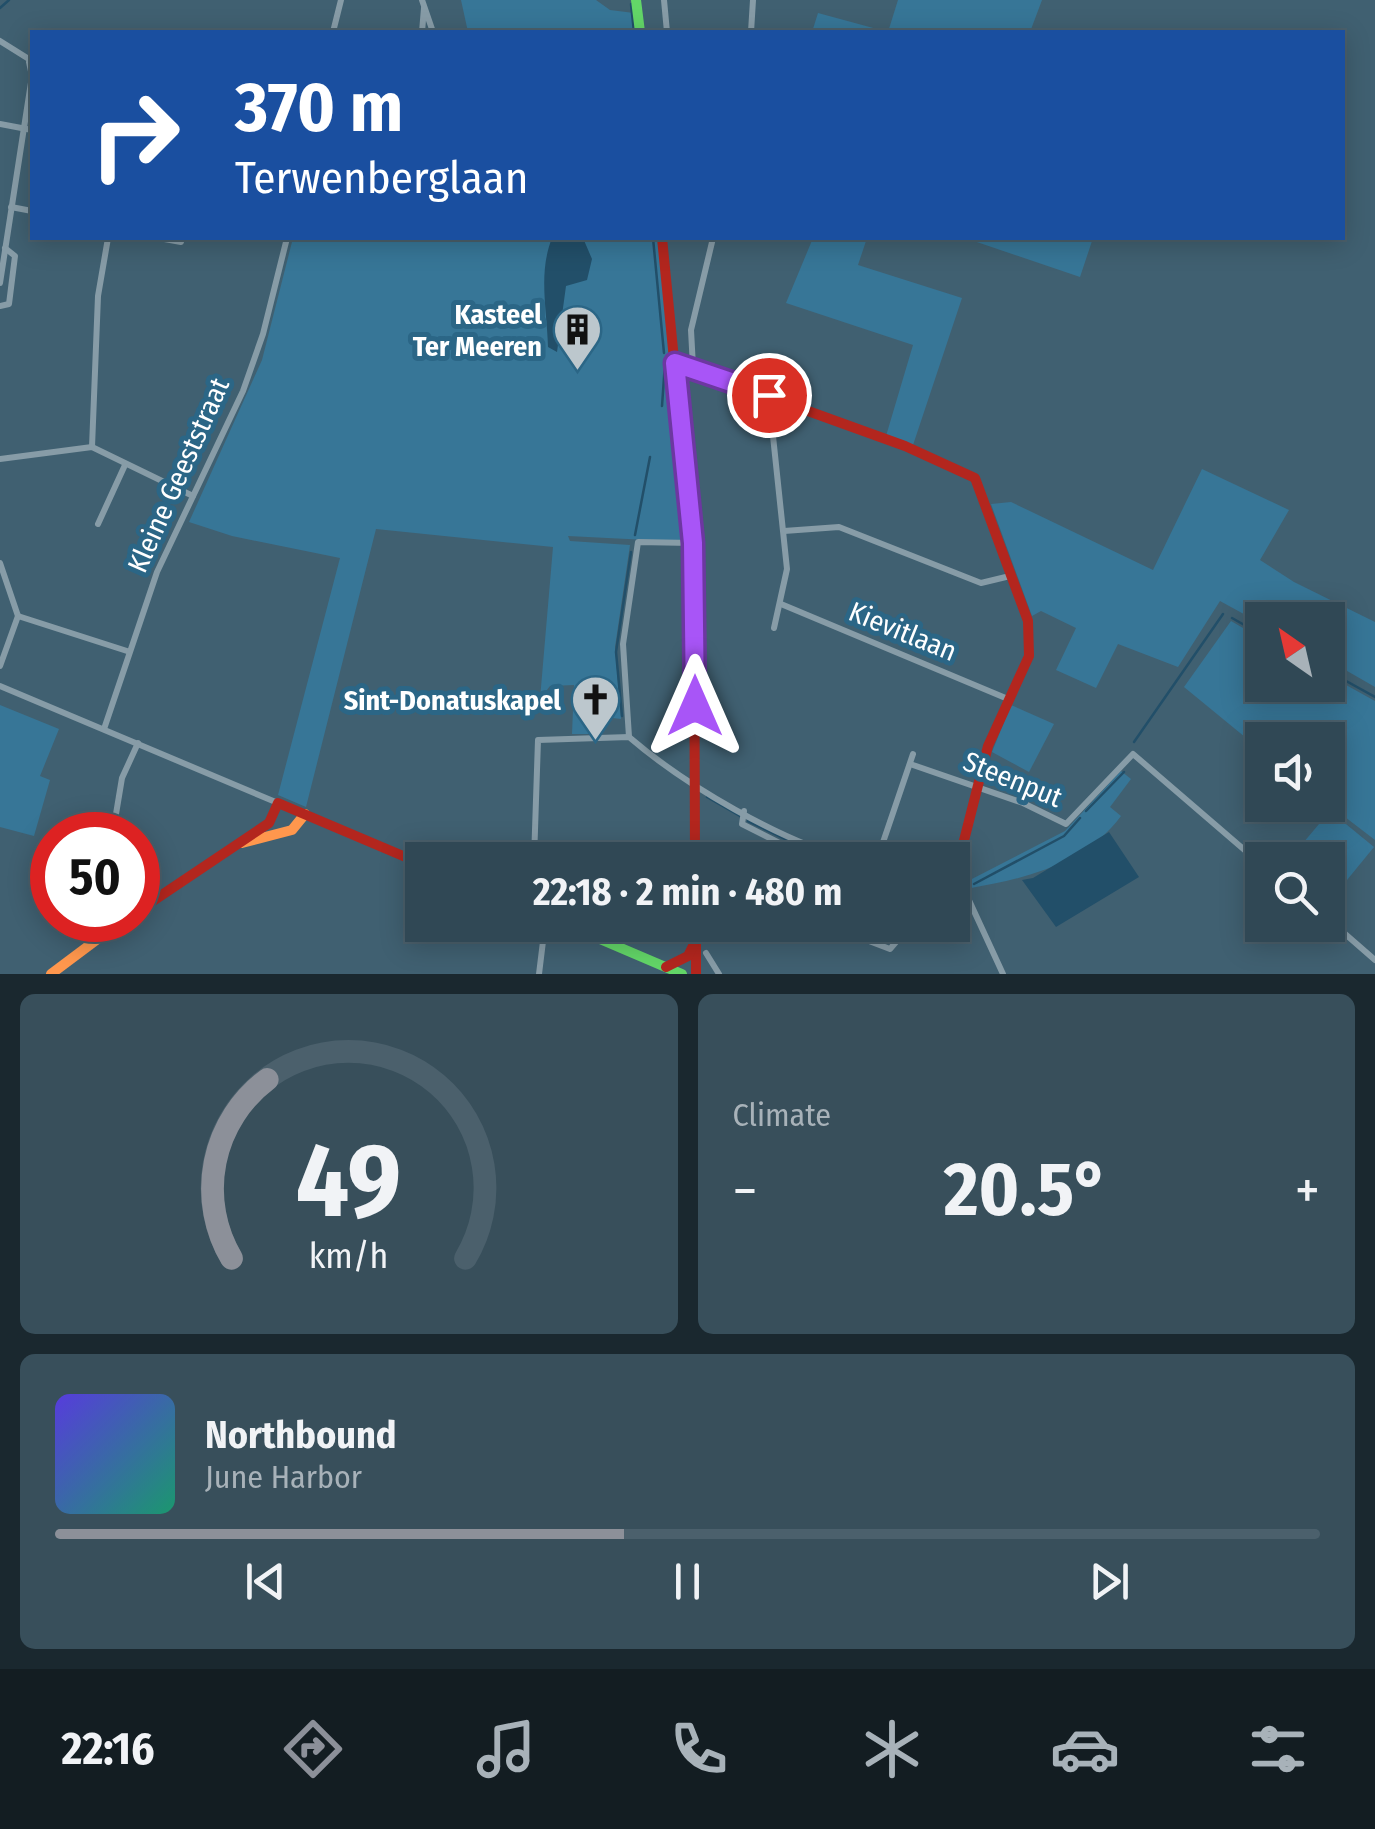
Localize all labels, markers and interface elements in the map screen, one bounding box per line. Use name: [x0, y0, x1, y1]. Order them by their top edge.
text: 370 m: [235, 66, 403, 150]
icon: right: [70, 70, 200, 200]
text: Terwenberglaan: [235, 151, 528, 205]
place label: Kasteel Ter Meeren: [413, 298, 542, 363]
building icon: Kasteel Ter Meeren: [551, 304, 603, 372]
pin: [727, 353, 812, 438]
icon: arrive: [742, 368, 797, 423]
street label: Kleine Geeststraat: [121, 372, 236, 578]
street label: Kievitlaan: [844, 595, 962, 668]
north arrow: [1245, 602, 1345, 702]
map controls: [1245, 602, 1345, 942]
position arrow: [643, 654, 747, 758]
church icon: Sint-Donatuskapel: [570, 674, 622, 742]
place label: Sint-Donatuskapel: [344, 684, 561, 717]
button: sound: [1245, 722, 1345, 822]
street label: Steenput: [959, 745, 1068, 815]
speed limit sign: 50: [30, 812, 160, 942]
button: search: [1245, 842, 1345, 942]
text: 22:18 · 2 min · 480 m: [533, 869, 842, 915]
text: Climate: [733, 1096, 831, 1134]
text: 49: [296, 1119, 401, 1244]
text: 20.5°: [944, 1145, 1109, 1235]
text: −: [733, 1158, 757, 1224]
text: +: [1295, 1158, 1320, 1224]
text: km/h: [309, 1235, 389, 1277]
text: Northbound: [205, 1412, 397, 1458]
text: June Harbor: [205, 1458, 362, 1496]
icon: previous: [238, 1554, 293, 1609]
icon: pause: [660, 1554, 715, 1609]
icon: next: [1082, 1554, 1137, 1609]
icon: directions: [278, 1714, 348, 1784]
icon: music: [471, 1714, 541, 1784]
icon: phone: [664, 1714, 734, 1784]
icon: climate: [857, 1714, 927, 1784]
icon: car: [1050, 1714, 1120, 1784]
icon: filters: [1243, 1714, 1313, 1784]
text: 22:16: [62, 1722, 155, 1776]

